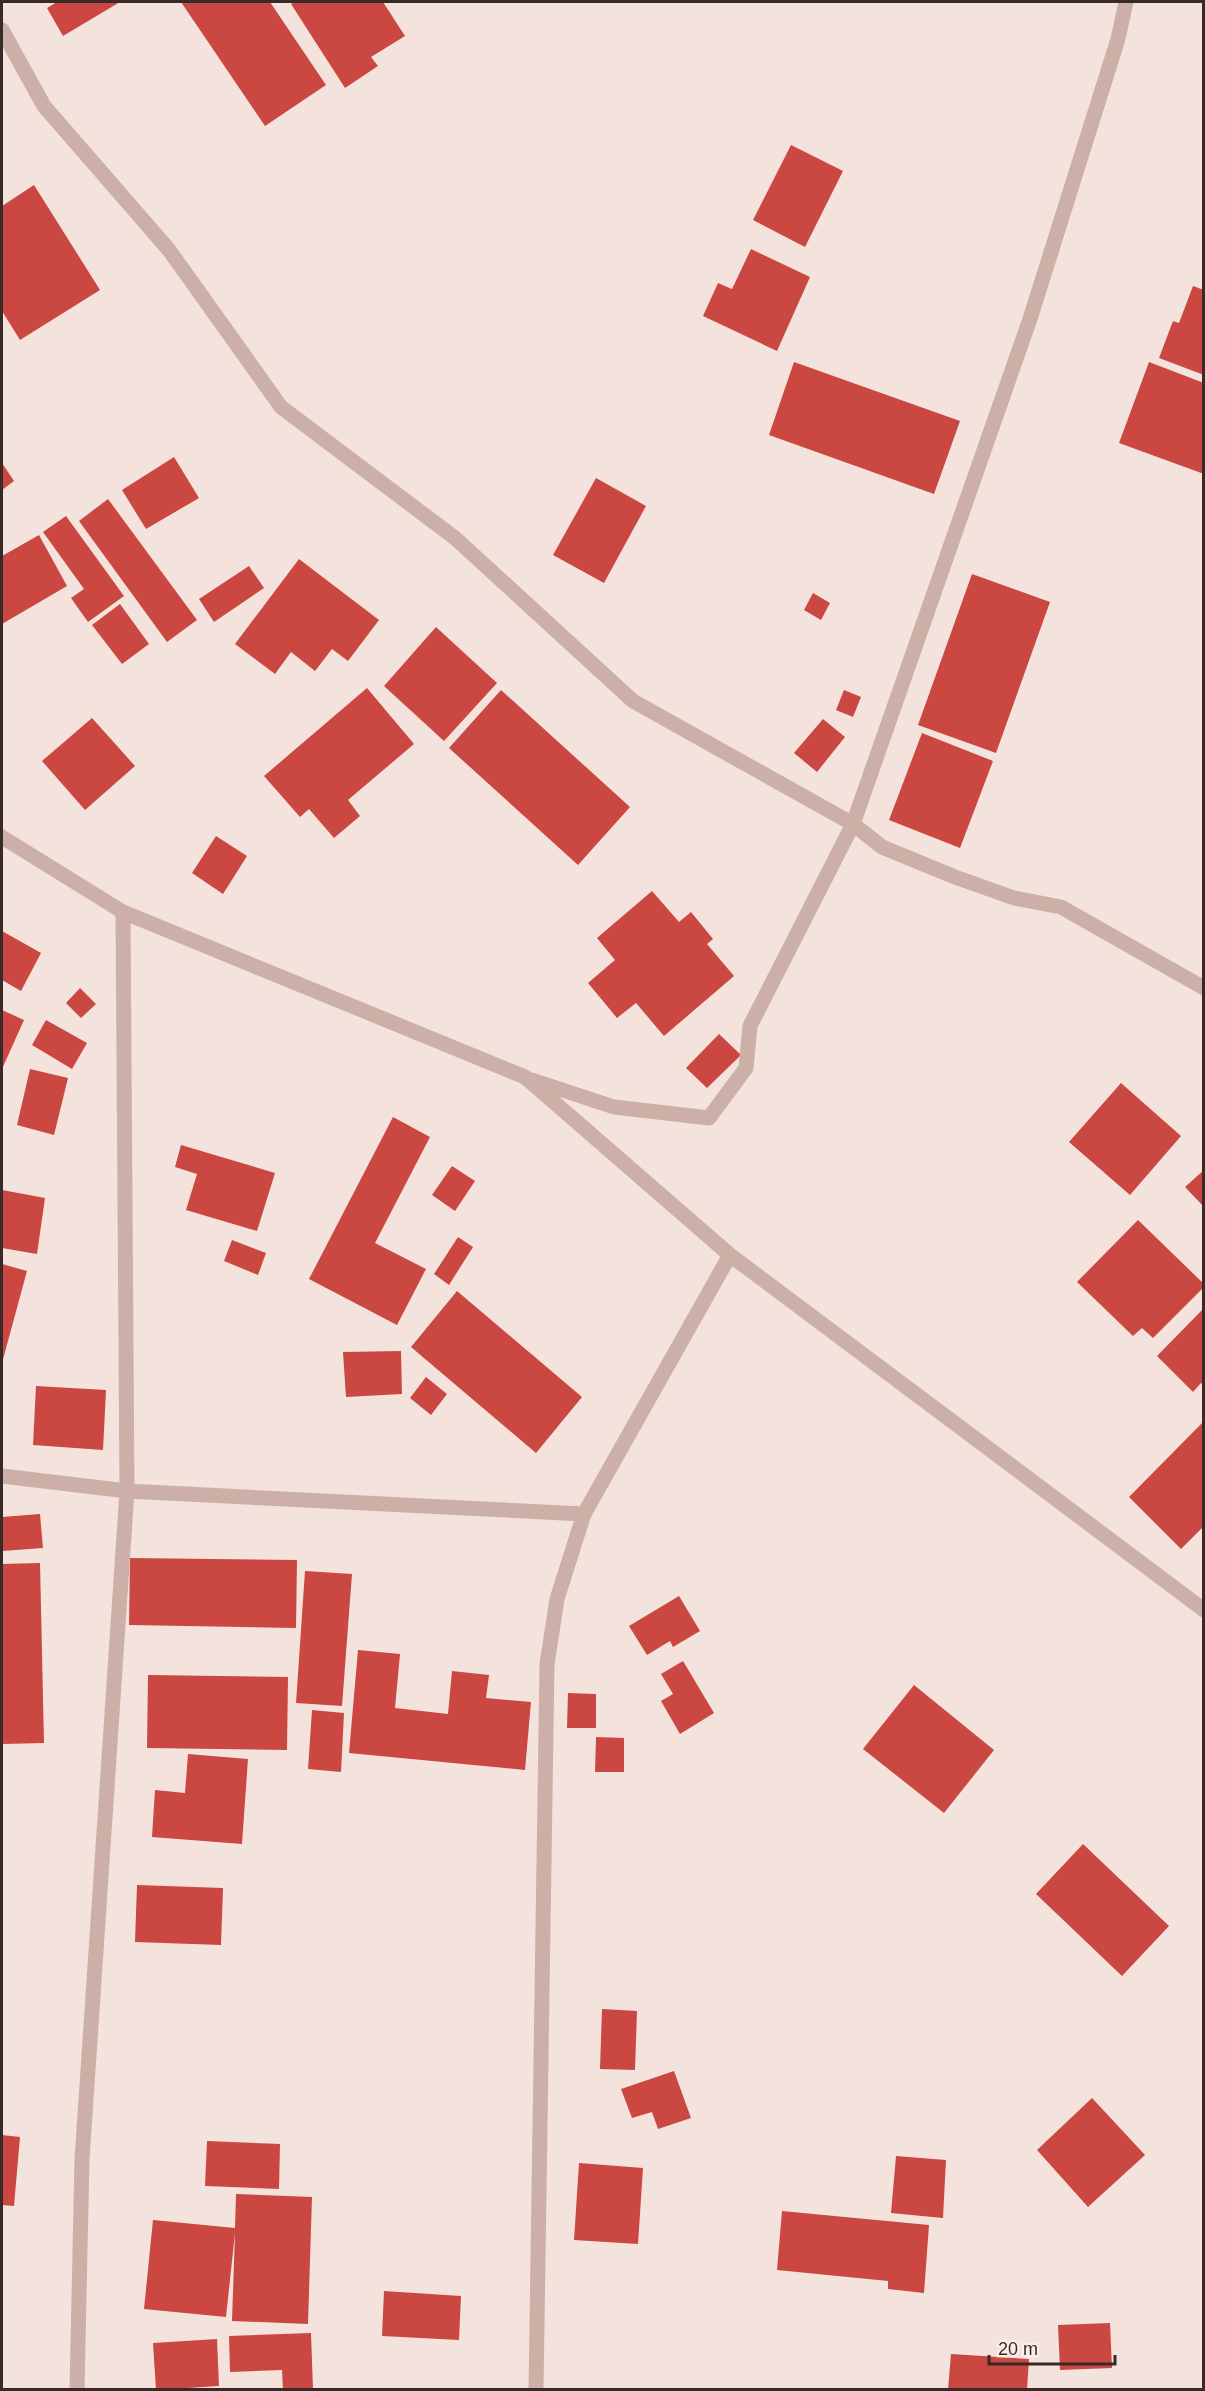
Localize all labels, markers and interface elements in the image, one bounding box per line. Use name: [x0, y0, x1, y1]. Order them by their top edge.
scale bar: [989, 2328, 1115, 2366]
text: 20 m: [998, 2339, 1038, 2359]

